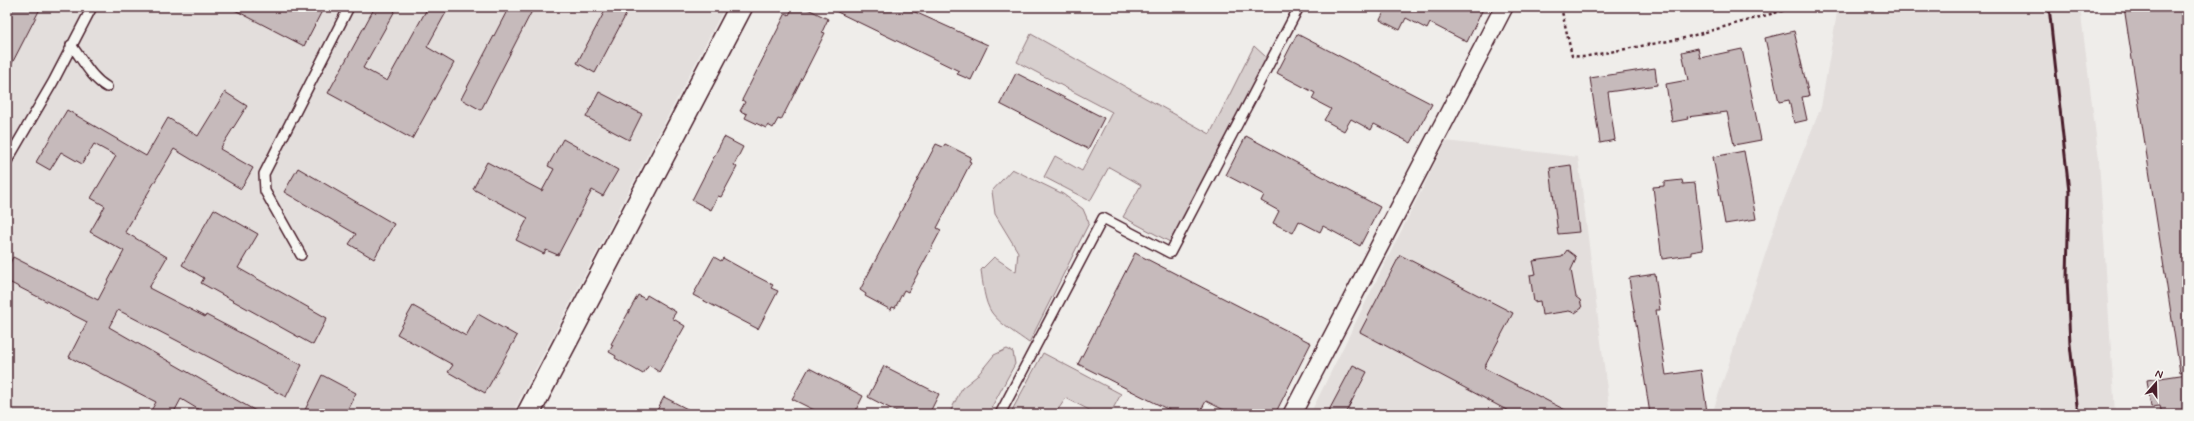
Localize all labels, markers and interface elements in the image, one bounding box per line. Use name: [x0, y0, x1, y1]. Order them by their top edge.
north arrow: [2136, 363, 2176, 403]
text: N: [2153, 367, 2165, 382]

